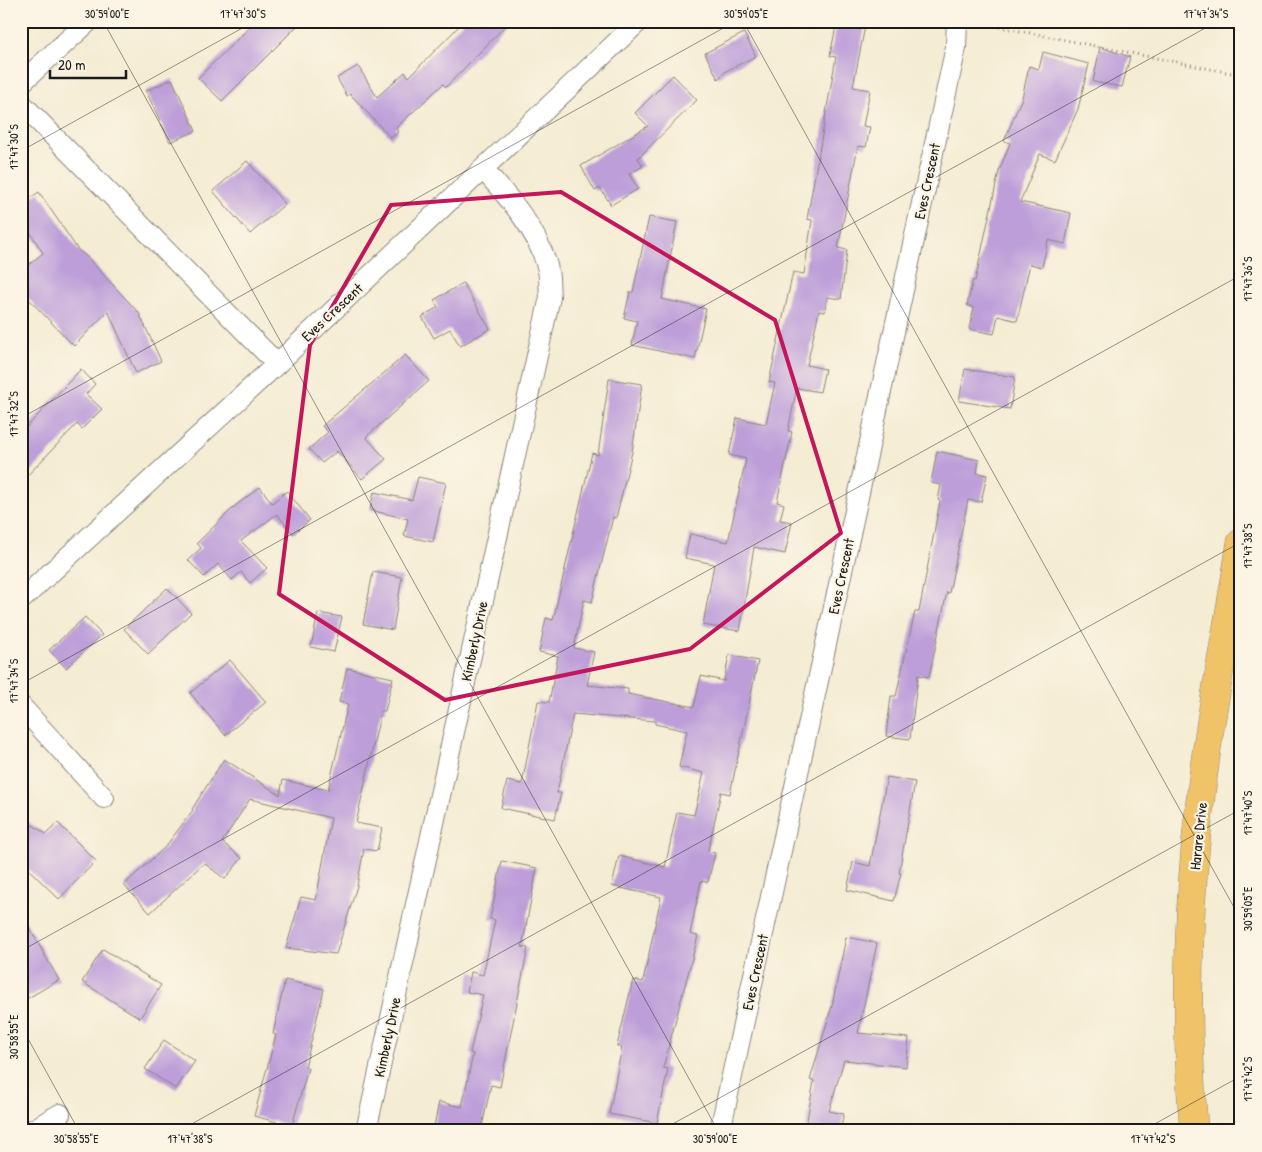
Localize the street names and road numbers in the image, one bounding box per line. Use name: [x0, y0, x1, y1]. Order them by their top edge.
street label: Eves Crescent: [909, 140, 945, 221]
street label: Eves Crescent: [297, 277, 368, 346]
street label: Eves Crescent: [823, 535, 859, 616]
street label: Kimberly Drive: [455, 599, 493, 683]
street label: Harare Drive: [1184, 801, 1212, 871]
street label: Eves Crescent: [737, 931, 773, 1012]
street label: Kimberly Drive: [368, 995, 406, 1079]

